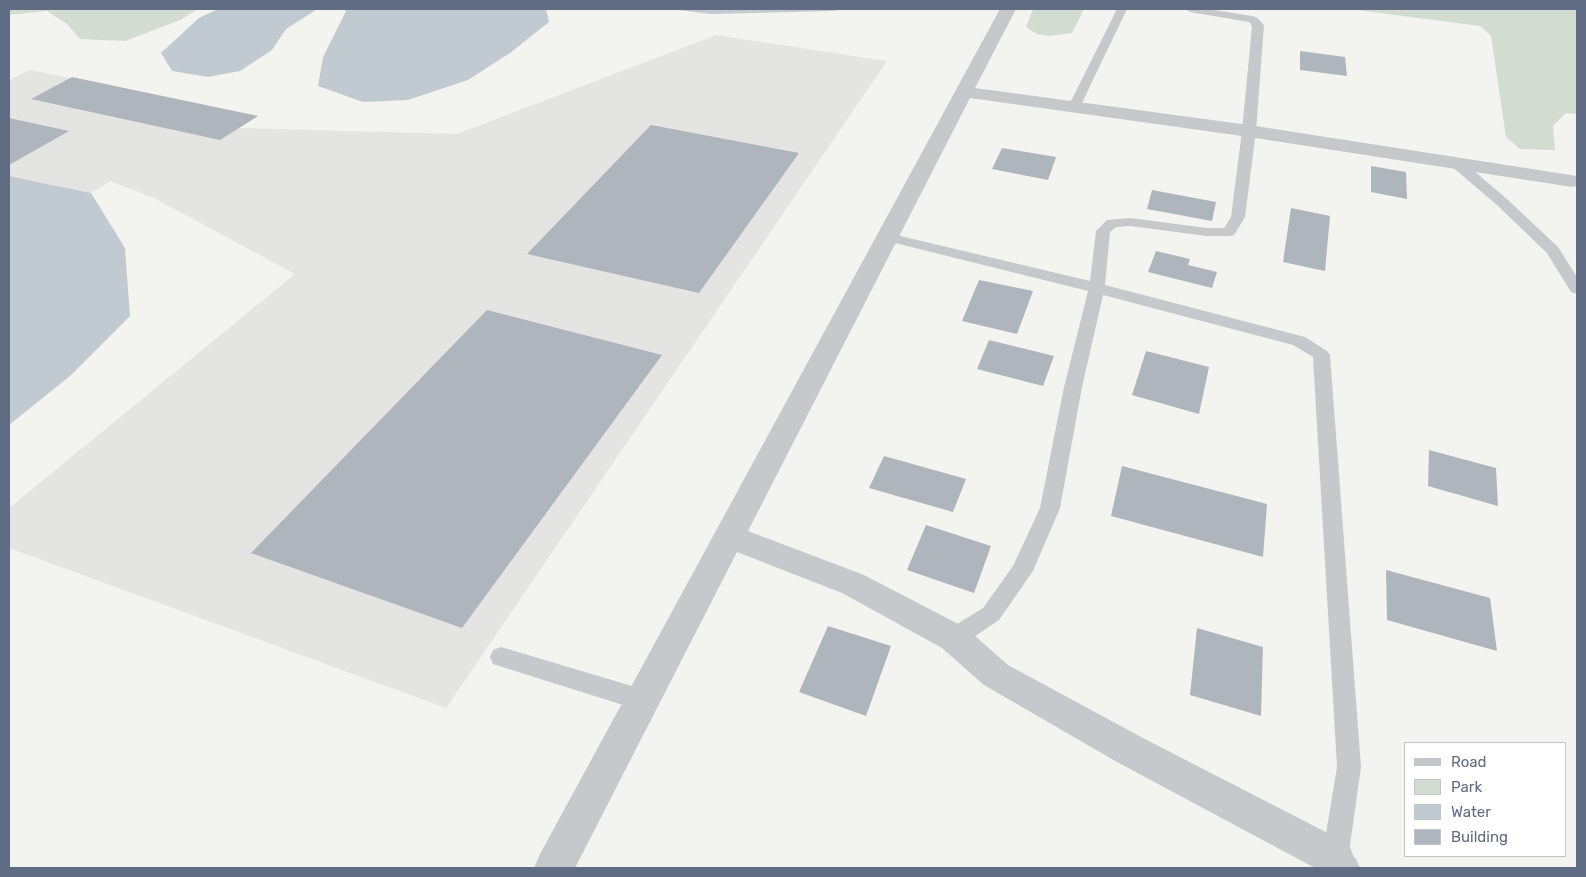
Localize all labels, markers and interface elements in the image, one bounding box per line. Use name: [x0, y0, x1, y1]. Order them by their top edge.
legend: [1404, 742, 1566, 857]
text: Road: [1451, 753, 1487, 771]
text: Park: [1451, 778, 1482, 796]
text: Water: [1451, 803, 1491, 821]
text: Building: [1451, 828, 1508, 846]

